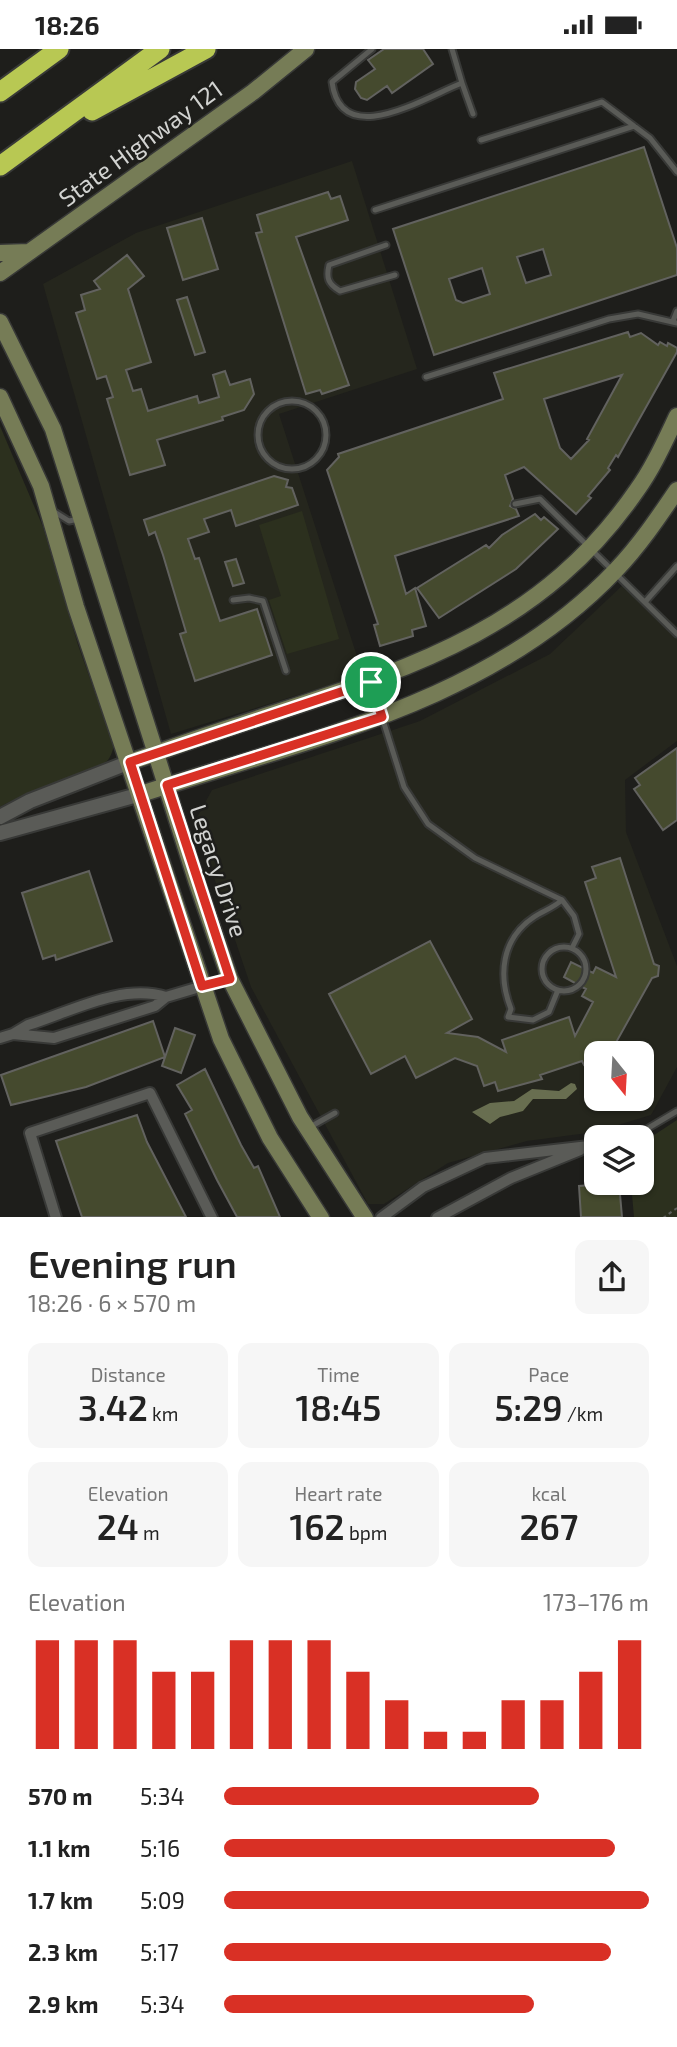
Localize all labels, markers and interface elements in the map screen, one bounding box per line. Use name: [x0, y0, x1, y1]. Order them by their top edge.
text: 18:26: [35, 9, 100, 40]
street label: State Highway 121: [53, 74, 228, 212]
pin: [341, 652, 401, 712]
icon: arrive: [352, 663, 390, 701]
street label: Legacy Drive: [184, 800, 255, 941]
north arrow: [584, 1041, 654, 1111]
map controls: [584, 1041, 654, 1195]
button: layers: [584, 1125, 654, 1195]
text: Evening run: [28, 1240, 237, 1286]
button: share: [575, 1240, 649, 1314]
text: 18:26 · 6 × 570 m: [28, 1289, 196, 1317]
text: Distance: [91, 1363, 166, 1386]
text: Time: [317, 1363, 360, 1386]
text: Pace: [528, 1363, 569, 1386]
text: 3.42: [78, 1386, 148, 1428]
text: 18:45: [296, 1386, 381, 1428]
text: 5:29: [495, 1386, 563, 1428]
text: km: [148, 1402, 178, 1425]
text: /km: [563, 1402, 603, 1425]
text: Elevation: [88, 1482, 168, 1505]
text: Heart rate: [295, 1482, 382, 1505]
text: kcal: [531, 1482, 566, 1505]
text: 24: [97, 1505, 139, 1547]
text: 162: [290, 1505, 345, 1547]
text: 267: [519, 1505, 578, 1547]
text: m: [139, 1521, 160, 1544]
text: bpm: [345, 1521, 387, 1544]
text: Elevation: [28, 1588, 126, 1616]
text: 173–176 m: [543, 1588, 649, 1616]
text: 570 m: [28, 1782, 93, 1810]
text: 5:34: [140, 1782, 185, 1810]
text: 1.1 km: [28, 1834, 91, 1862]
text: 5:16: [140, 1834, 180, 1862]
text: 1.7 km: [28, 1886, 93, 1914]
text: 5:09: [140, 1886, 185, 1914]
text: 2.3 km: [28, 1938, 98, 1966]
text: 5:17: [140, 1938, 179, 1966]
text: 2.9 km: [28, 1990, 99, 2018]
text: 5:34: [140, 1990, 185, 2018]

